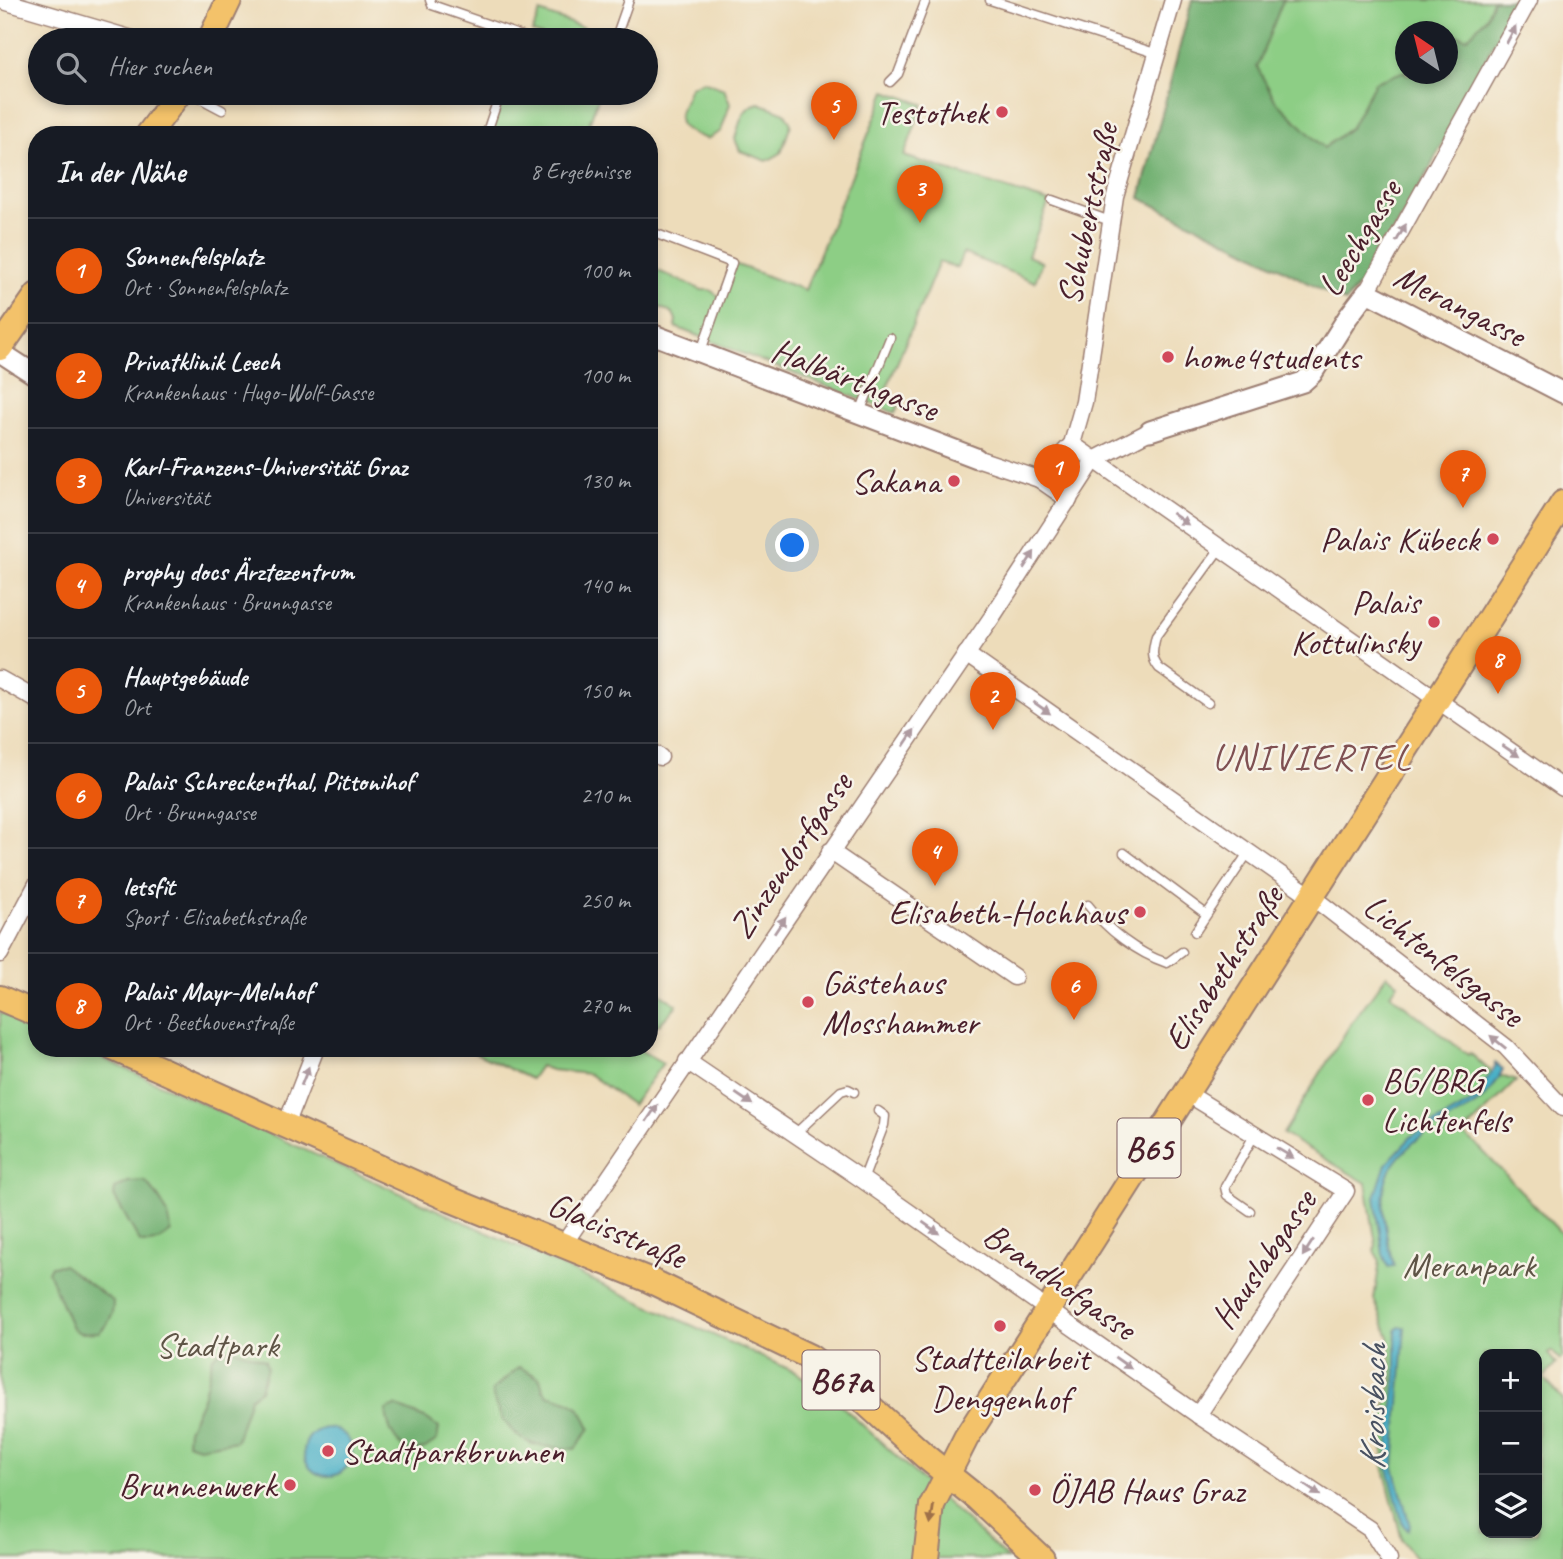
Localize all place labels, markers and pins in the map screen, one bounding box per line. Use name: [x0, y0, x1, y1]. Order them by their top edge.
pin: 5: [811, 82, 857, 140]
place label: Testothek: [876, 90, 990, 135]
marker: Testothek: [994, 104, 1010, 120]
pin: 3: [897, 165, 943, 223]
place label: home4students: [1182, 335, 1363, 380]
marker: home4students: [1160, 349, 1176, 365]
pin: 1: [1034, 444, 1080, 502]
pin: 7: [1440, 450, 1486, 508]
place label: Sakana: [851, 459, 943, 504]
marker: Sakana: [946, 473, 962, 489]
place label: Palais Kübeck: [1320, 517, 1481, 562]
marker: Palais Kübeck: [1485, 531, 1501, 547]
place label: Palais Kottulinsky: [1291, 580, 1423, 665]
marker: Palais Kottulinsky: [1426, 614, 1442, 630]
pin: 8: [1475, 636, 1521, 694]
pin: 2: [970, 672, 1016, 730]
pin: 4: [912, 828, 958, 886]
place label: Elisabeth-Hochhaus: [888, 890, 1129, 935]
marker: Elisabeth-Hochhaus: [1132, 904, 1148, 920]
place label: Gästehaus Mosshammer: [822, 960, 981, 1045]
pin: 6: [1051, 962, 1097, 1020]
marker: Gästehaus Mosshammer: [800, 994, 816, 1010]
place label: BG/BRG Lichtenfels: [1382, 1058, 1513, 1143]
marker: BG/BRG Lichtenfels: [1360, 1092, 1376, 1108]
marker: Stadtteilarbeit Denggenhof: [992, 1318, 1008, 1334]
place label: Stadtteilarbeit Denggenhof: [911, 1336, 1092, 1421]
place label: Stadtparkbrunnen: [342, 1429, 564, 1474]
marker: Stadtparkbrunnen: [320, 1443, 336, 1459]
place label: Brunnenwerk: [119, 1463, 279, 1508]
place label: ÖJAB Haus Graz: [1049, 1468, 1246, 1513]
marker: Brunnenwerk: [282, 1477, 298, 1493]
marker: ÖJAB Haus Graz: [1027, 1482, 1043, 1498]

